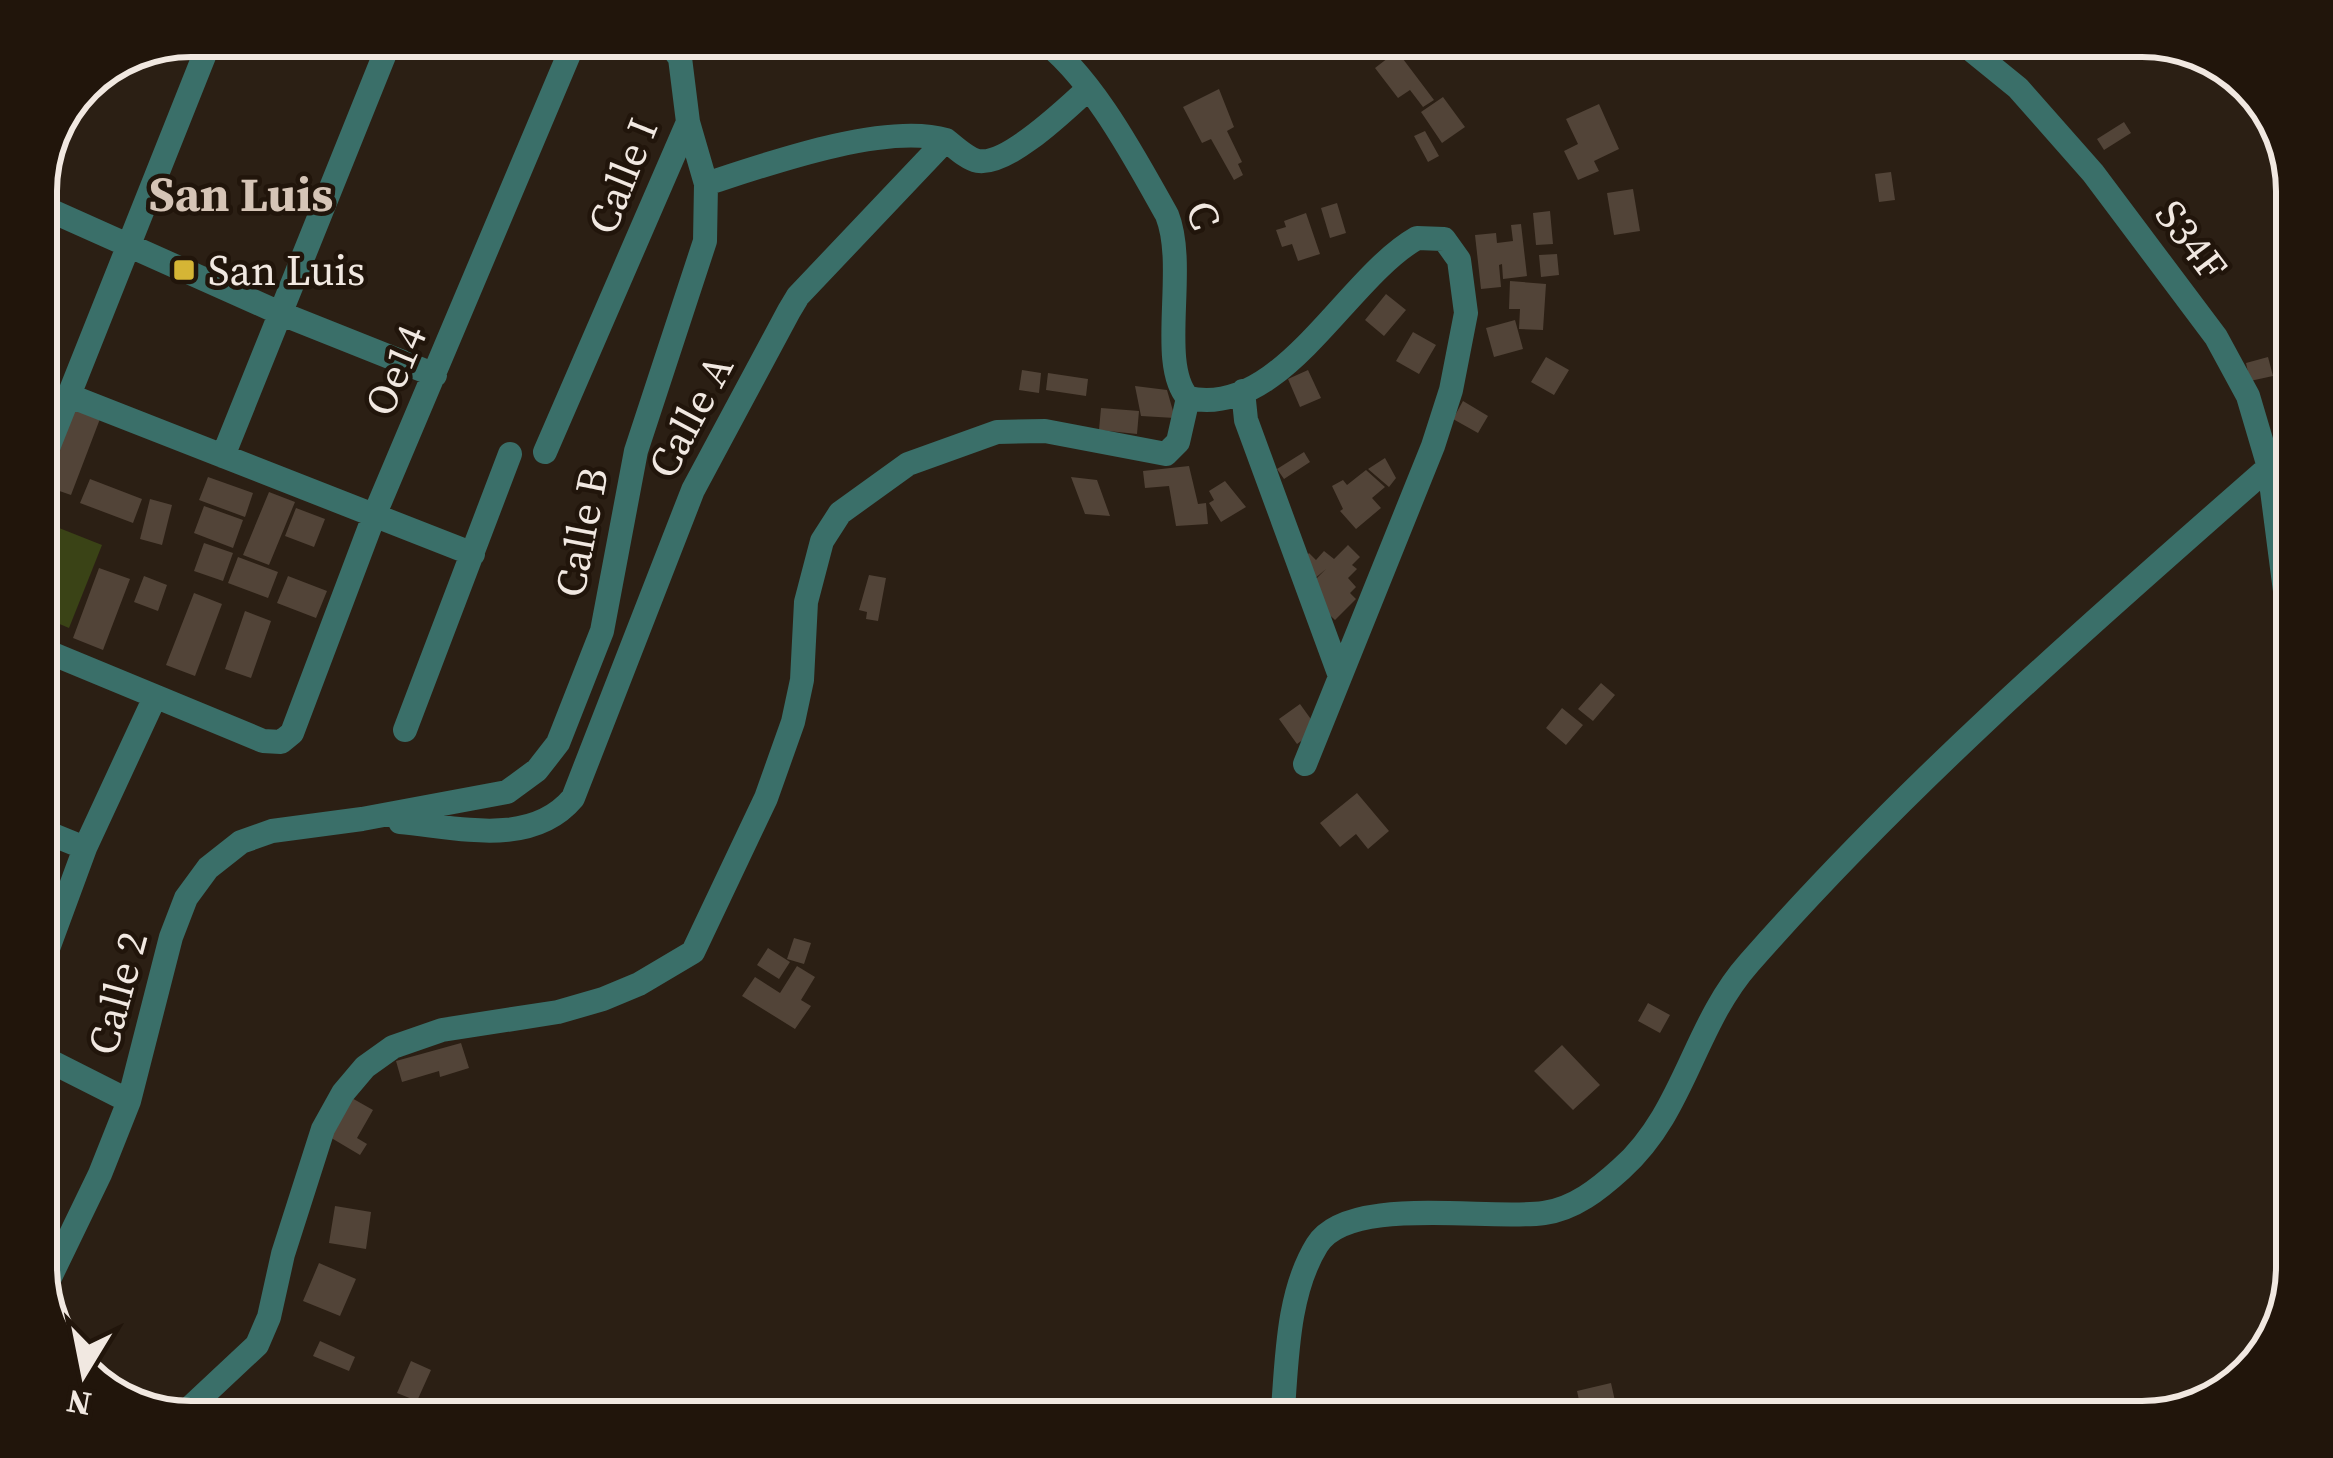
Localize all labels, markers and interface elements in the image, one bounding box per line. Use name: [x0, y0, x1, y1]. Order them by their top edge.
street label: Calle I: [573, 110, 671, 242]
district label: San Luis: [149, 161, 333, 227]
street label: S34F: [2142, 187, 2242, 293]
street label: C: [1172, 193, 1236, 237]
place label: San Luis: [208, 241, 365, 299]
marker: San Luis: [171, 257, 197, 283]
street label: Oe14: [350, 316, 440, 424]
street label: Calle A: [633, 344, 747, 488]
street label: Calle B: [540, 462, 622, 602]
street label: Calle 2: [73, 925, 161, 1061]
north arrow: [24, 1314, 144, 1434]
text: N: [63, 1379, 95, 1427]

